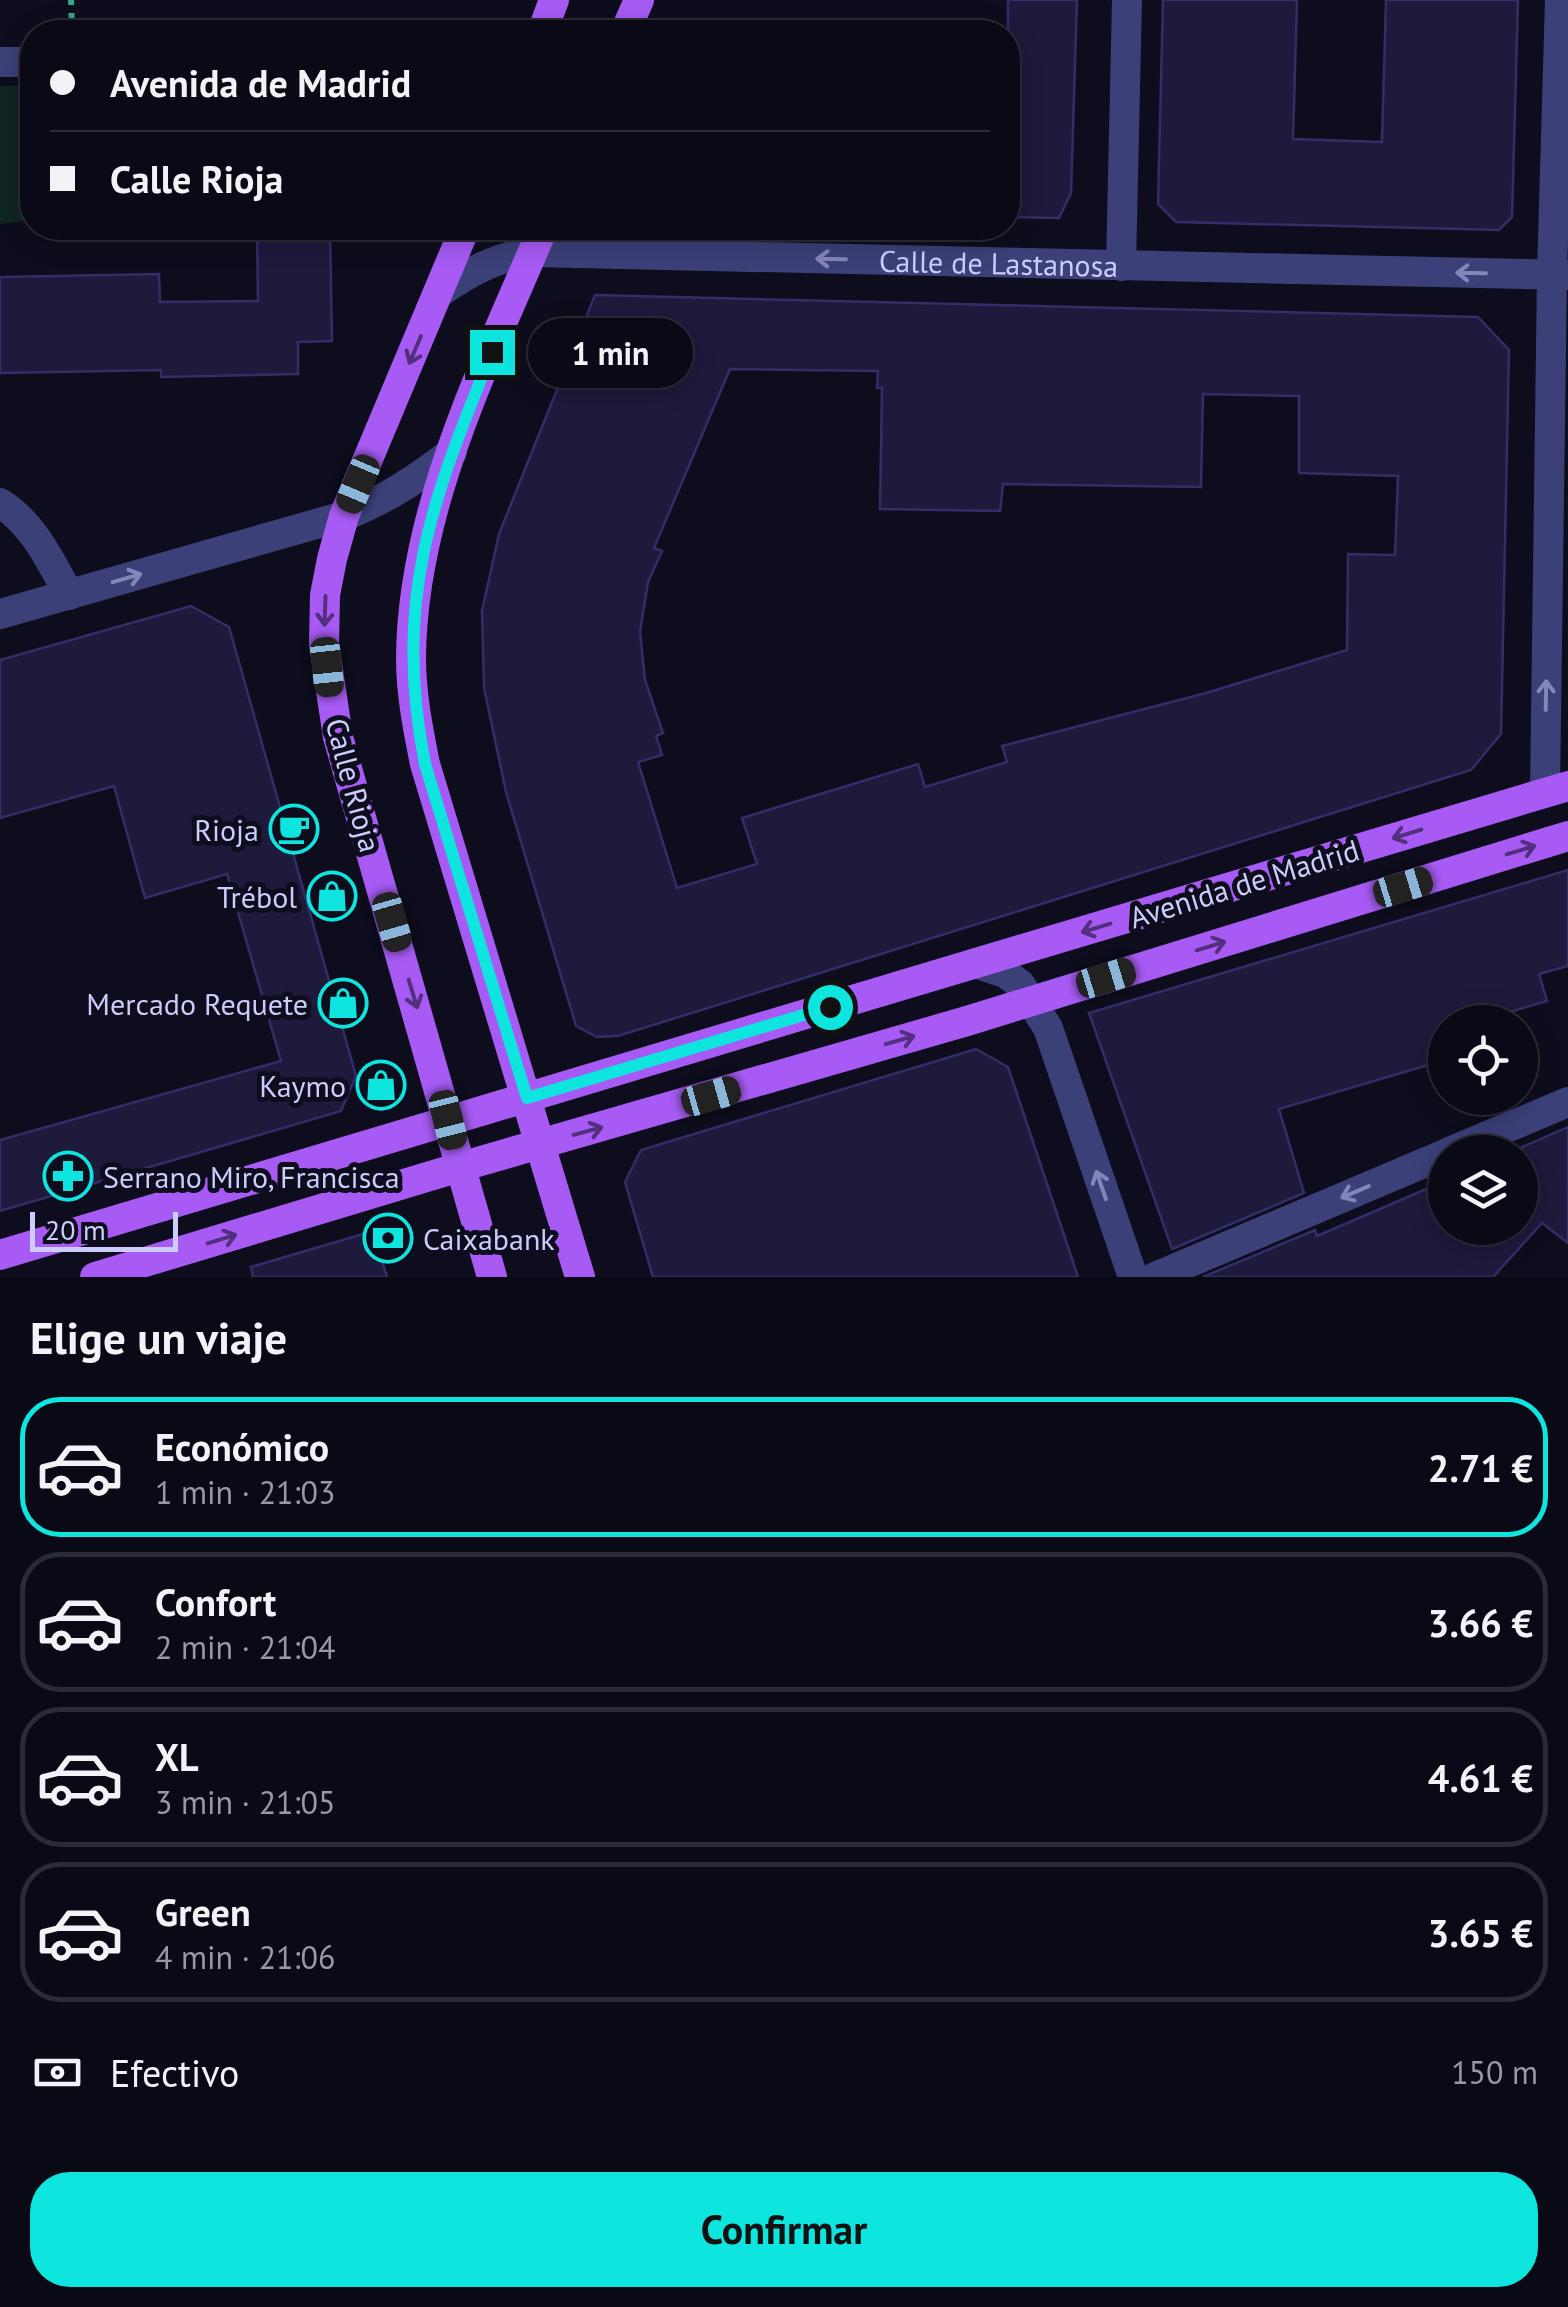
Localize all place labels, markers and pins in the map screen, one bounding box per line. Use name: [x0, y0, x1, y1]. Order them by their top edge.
cafe icon: Rioja: [268, 803, 320, 855]
place label: Rioja: [194, 810, 259, 849]
shop icon: Trébol: [306, 870, 358, 922]
place label: Trébol: [217, 877, 297, 916]
shop icon: Mercado Requete: [317, 977, 369, 1029]
place label: Mercado Requete: [86, 984, 308, 1023]
shop icon: Kaymo: [355, 1059, 407, 1111]
place label: Kaymo: [259, 1066, 346, 1105]
pharmacy icon: Serrano Miro, Francisca: [42, 1150, 94, 1202]
place label: Serrano Miro, Francisca: [103, 1157, 400, 1196]
bank icon: Caixabank: [362, 1212, 414, 1264]
place label: Caixabank: [423, 1219, 555, 1258]

